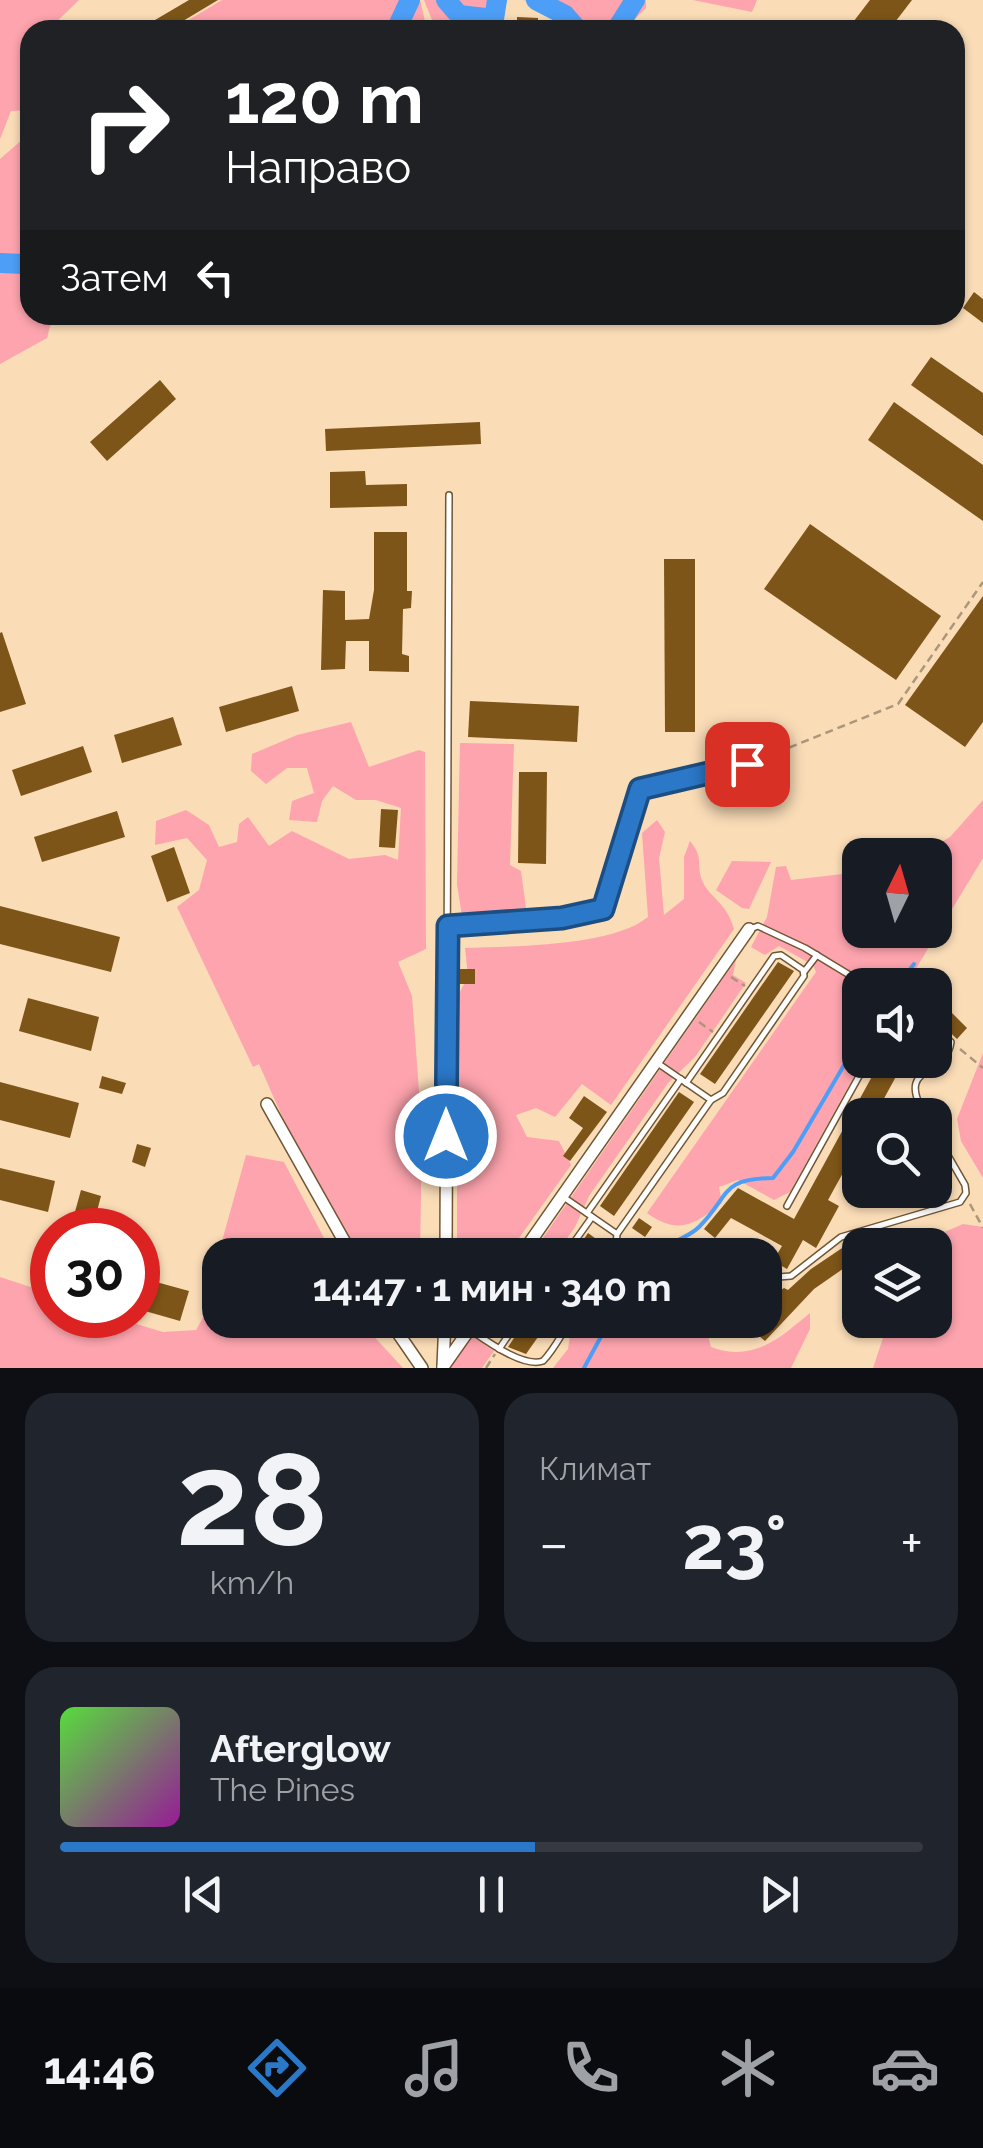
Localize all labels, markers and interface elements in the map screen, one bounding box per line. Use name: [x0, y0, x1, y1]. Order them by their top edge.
text: 120 m: [225, 57, 424, 139]
icon: right: [60, 60, 190, 190]
text: Направо: [225, 141, 411, 194]
icon: left: [188, 250, 243, 305]
text: Затем: [60, 255, 168, 300]
pin: [705, 722, 790, 807]
icon: arrive: [720, 737, 775, 792]
north arrow: [842, 838, 952, 948]
map controls: [842, 838, 952, 1338]
button: sound: [842, 968, 952, 1078]
position arrow: [394, 1084, 498, 1188]
button: search: [842, 1098, 952, 1208]
speed limit sign: 30: [30, 1208, 160, 1338]
button: layers: [842, 1228, 952, 1338]
text: 14:47 · 1 мин · 340 m: [312, 1265, 672, 1310]
text: 28: [176, 1423, 328, 1575]
text: Климат: [539, 1450, 651, 1487]
text: 23°: [682, 1498, 787, 1587]
text: −: [539, 1511, 569, 1576]
text: +: [900, 1511, 923, 1576]
text: km/h: [210, 1564, 294, 1601]
text: Afterglow: [210, 1726, 391, 1771]
text: The Pines: [210, 1771, 355, 1808]
icon: previous: [176, 1867, 231, 1922]
icon: pause: [464, 1867, 519, 1922]
icon: next: [752, 1867, 807, 1922]
icon: directions: [242, 2033, 312, 2103]
icon: music: [399, 2033, 469, 2103]
icon: phone: [556, 2033, 626, 2103]
icon: climate: [713, 2033, 783, 2103]
icon: car: [870, 2033, 940, 2103]
text: 14:46: [43, 2042, 155, 2095]

